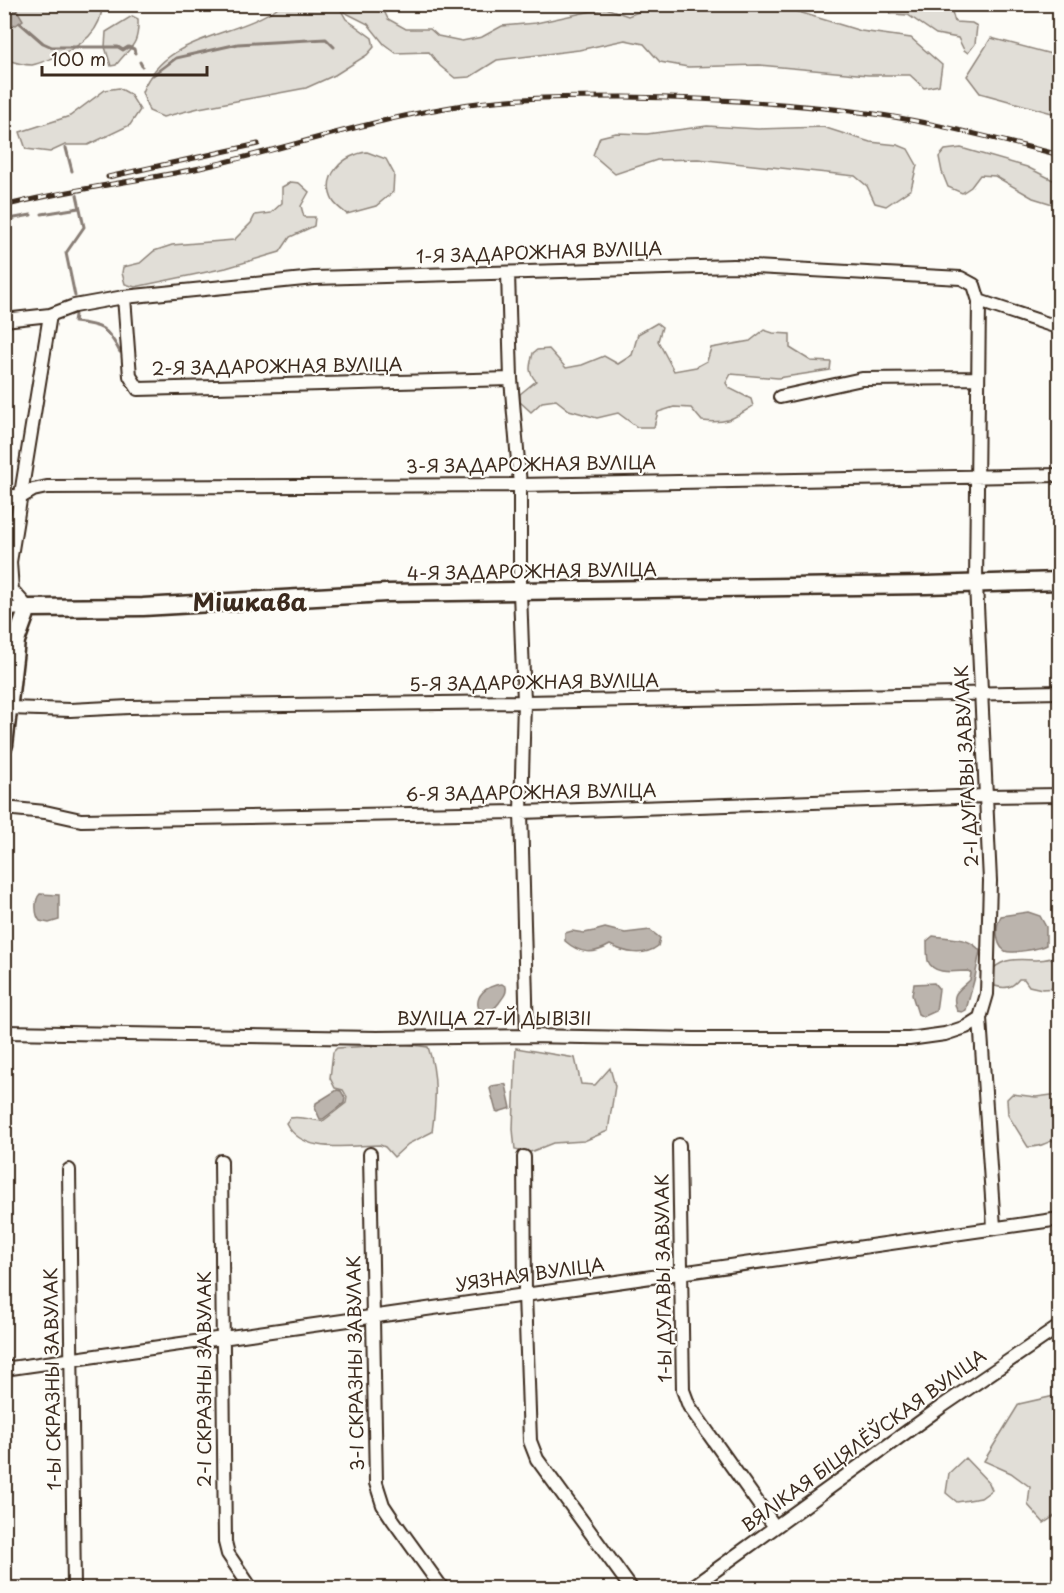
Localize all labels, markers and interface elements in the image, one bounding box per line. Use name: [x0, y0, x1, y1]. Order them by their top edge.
scale bar: [42, 39, 207, 77]
text: 100 m: [51, 45, 106, 72]
street label: 1-Я ЗАДАРОЖНАЯ ВУЛІЦА: [415, 234, 663, 269]
street label: 2-Я ЗАДАРОЖНАЯ ВУЛІЦА: [151, 350, 403, 381]
street label: 3-Я ЗАДАРОЖНАЯ ВУЛІЦА: [406, 448, 656, 479]
street label: 4-Я ЗАДАРОЖНАЯ ВУЛІЦА: [407, 555, 657, 586]
district label: Мішкава: [193, 583, 308, 619]
street label: 2-І ДУГАВЫ ЗАВУЛАК: [947, 664, 984, 868]
street label: 5-Я ЗАДАРОЖНАЯ ВУЛІЦА: [409, 666, 659, 697]
street label: 6-Я ЗАДАРОЖНАЯ ВУЛІЦА: [405, 776, 657, 807]
street label: ВУЛІЦА 27-Й ДЫВІЗІІ: [397, 1004, 591, 1031]
street label: 1-Ы ДУГАВЫ ЗАВУЛАК: [647, 1173, 678, 1383]
street label: УЯЗНАЯ ВУЛІЦА: [454, 1250, 606, 1297]
street label: 3-І СКРАЗНЫ ЗАВУЛАК: [339, 1255, 370, 1471]
street label: 1-Ы СКРАЗНЫ ЗАВУЛАК: [36, 1267, 67, 1491]
street label: 2-І СКРАЗНЫ ЗАВУЛАК: [190, 1271, 217, 1487]
street label: ВЯЛІКАЯ БІЦЯЛЁЎСКАЯ ВУЛІЦА: [735, 1342, 991, 1538]

